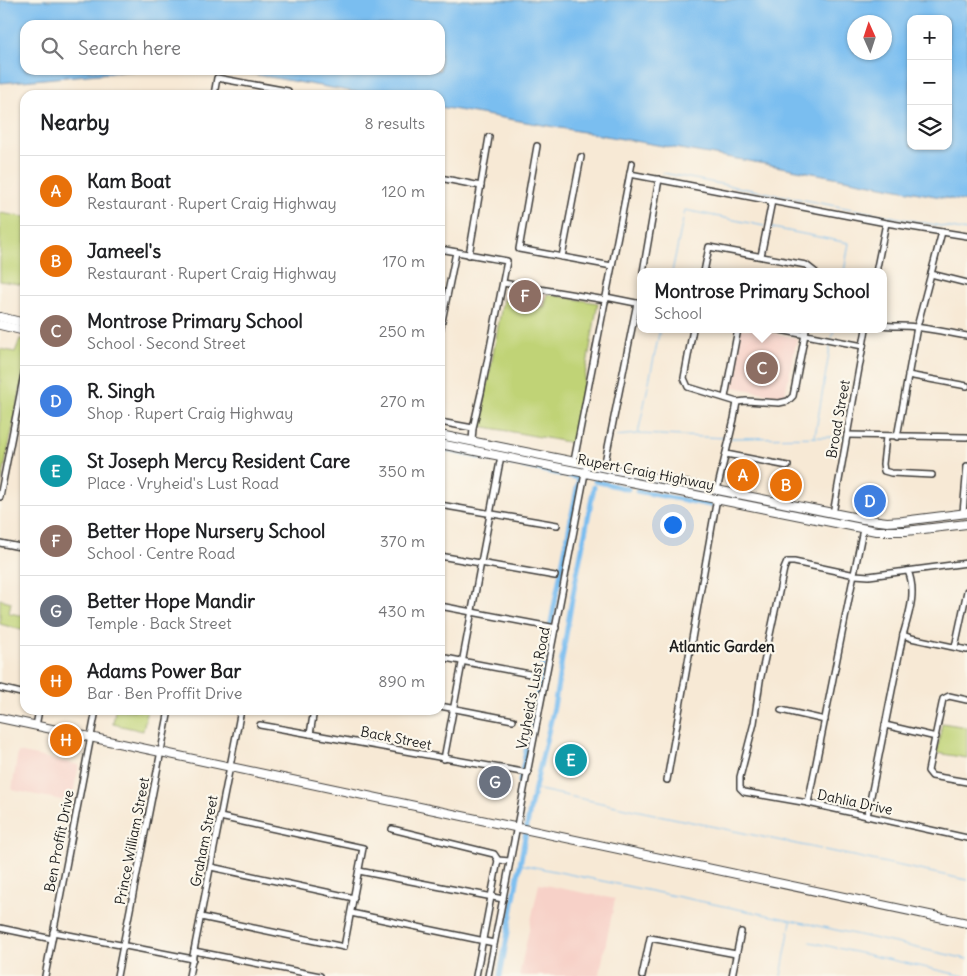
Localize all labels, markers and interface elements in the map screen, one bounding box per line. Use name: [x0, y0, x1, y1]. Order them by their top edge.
north arrow: [847, 15, 892, 60]
map controls: [907, 15, 952, 150]
button: +: [907, 15, 952, 60]
search box: [20, 20, 445, 75]
icon: search: [38, 34, 66, 62]
text: Search here: [78, 36, 181, 60]
button: −: [907, 60, 952, 105]
button: layers: [907, 105, 952, 150]
text: Nearby: [40, 109, 110, 136]
text: 8 results: [364, 113, 425, 133]
text: Kam Boat: [87, 169, 171, 193]
text: A: [51, 181, 61, 201]
text: 120 m: [382, 181, 425, 201]
text: Restaurant · Rupert Craig Highway: [87, 193, 337, 213]
text: Jameel's: [87, 239, 161, 263]
text: B: [51, 251, 61, 271]
text: 170 m: [382, 251, 425, 271]
text: Restaurant · Rupert Craig Highway: [87, 263, 337, 283]
popup: [637, 268, 887, 333]
pin: F: [509, 277, 541, 315]
text: Montrose Primary School: [654, 279, 870, 303]
text: School: [654, 303, 702, 323]
text: Montrose Primary School: [87, 309, 303, 333]
text: C: [51, 321, 61, 341]
text: 250 m: [379, 321, 425, 341]
text: School · Second Street: [87, 333, 246, 353]
pin: C: [746, 349, 778, 387]
street label: Broad Street: [822, 378, 854, 460]
text: R. Singh: [87, 379, 155, 403]
text: D: [50, 391, 62, 411]
text: 270 m: [380, 391, 425, 411]
text: Shop · Rupert Craig Highway: [87, 403, 293, 423]
text: St Joseph Mercy Resident Care: [87, 449, 350, 473]
street label: Rupert Craig Highway: [576, 450, 716, 494]
pin: A: [727, 456, 759, 494]
text: E: [51, 461, 61, 481]
text: 350 m: [378, 461, 425, 481]
pin: B: [770, 466, 802, 504]
text: Place · Vryheid's Lust Road: [87, 473, 279, 493]
pin: D: [854, 482, 886, 520]
your location: [660, 512, 686, 538]
text: Better Hope Nursery School: [87, 519, 325, 543]
text: F: [51, 531, 61, 551]
text: 370 m: [380, 531, 425, 551]
text: School · Centre Road: [87, 543, 235, 563]
text: Better Hope Mandir: [87, 589, 255, 613]
text: G: [50, 601, 62, 621]
text: 430 m: [378, 601, 425, 621]
text: Temple · Back Street: [87, 613, 232, 633]
street label: Vryheid's Lust Road: [512, 625, 554, 751]
district label: Atlantic Garden: [669, 637, 775, 656]
text: Adams Power Bar: [87, 659, 241, 683]
text: H: [50, 671, 62, 691]
text: 890 m: [378, 671, 425, 691]
text: Bar · Ben Proffit Drive: [87, 683, 242, 703]
pin: H: [50, 721, 82, 759]
street label: Back Street: [359, 722, 433, 754]
pin: E: [555, 741, 587, 779]
pin: G: [479, 763, 511, 801]
street label: Prince William Street: [111, 776, 153, 906]
street label: Dahlia Drive: [816, 785, 894, 819]
street label: Ben Proffit Drive: [40, 789, 78, 893]
street label: Graham Street: [186, 794, 222, 888]

